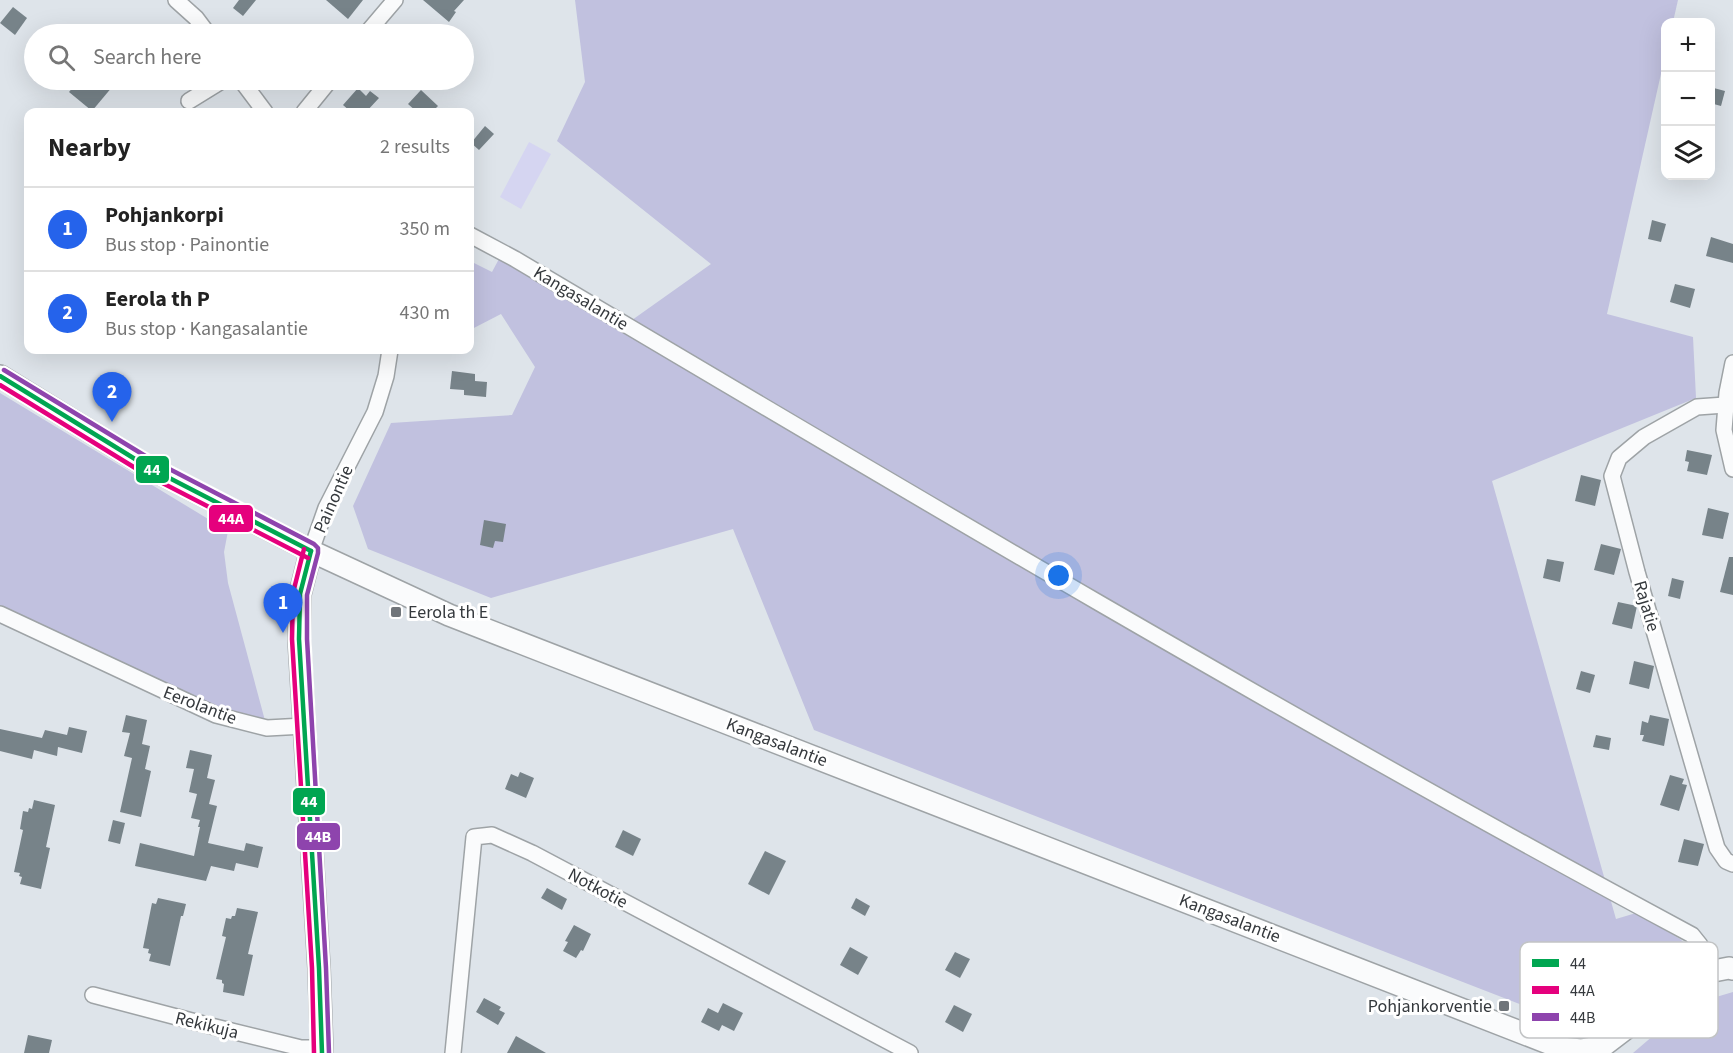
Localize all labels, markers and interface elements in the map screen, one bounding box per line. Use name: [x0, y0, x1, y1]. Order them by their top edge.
map controls: [1661, 18, 1715, 180]
button: +: [1661, 18, 1715, 72]
search box: [24, 24, 474, 90]
icon: search: [45, 41, 78, 74]
text: Search here: [93, 41, 201, 73]
button: −: [1661, 72, 1715, 126]
button: layers: [1661, 126, 1715, 180]
text: Nearby: [48, 129, 131, 166]
text: 2 results: [380, 133, 450, 161]
text: Pohjankorpi: [105, 199, 224, 231]
text: 1: [62, 215, 73, 243]
text: 350 m: [400, 215, 450, 243]
text: Bus stop · Painontie: [105, 231, 269, 259]
street label: Kangasalantie: [529, 260, 633, 337]
text: Eerola th P: [105, 283, 210, 315]
text: 2: [62, 299, 73, 327]
text: 430 m: [400, 299, 450, 327]
text: Bus stop · Kangasalantie: [105, 315, 308, 343]
pin: 2: [92, 372, 132, 422]
line badge: 44: [135, 455, 170, 484]
text: 44: [144, 459, 161, 481]
street label: Painontie: [307, 461, 360, 537]
line badge: 44A: [208, 504, 254, 533]
text: 44A: [218, 508, 245, 530]
your location: [1044, 561, 1073, 590]
street label: Rajatie: [1627, 578, 1666, 635]
pin: 1: [264, 584, 302, 633]
place label: Eerola th E: [408, 600, 488, 625]
marker: Eerola th E: [389, 605, 403, 619]
street label: Eerolantie: [159, 680, 240, 731]
street label: Kangasalantie: [723, 712, 831, 773]
line badge: 44: [292, 787, 326, 816]
text: 44: [301, 791, 318, 813]
line badge: 44B: [296, 822, 341, 851]
text: 44B: [305, 826, 332, 848]
street label: Notkotie: [563, 862, 632, 915]
street label: Kangasalantie: [1176, 888, 1284, 949]
legend: [1520, 942, 1718, 1038]
text: 44: [1570, 953, 1586, 975]
text: 44A: [1570, 980, 1595, 1002]
place label: Pohjankorventie: [1368, 994, 1492, 1019]
marker: Pohjankorventie: [1497, 999, 1511, 1013]
street label: Rekikuja: [173, 1006, 241, 1045]
text: 44B: [1570, 1007, 1595, 1029]

